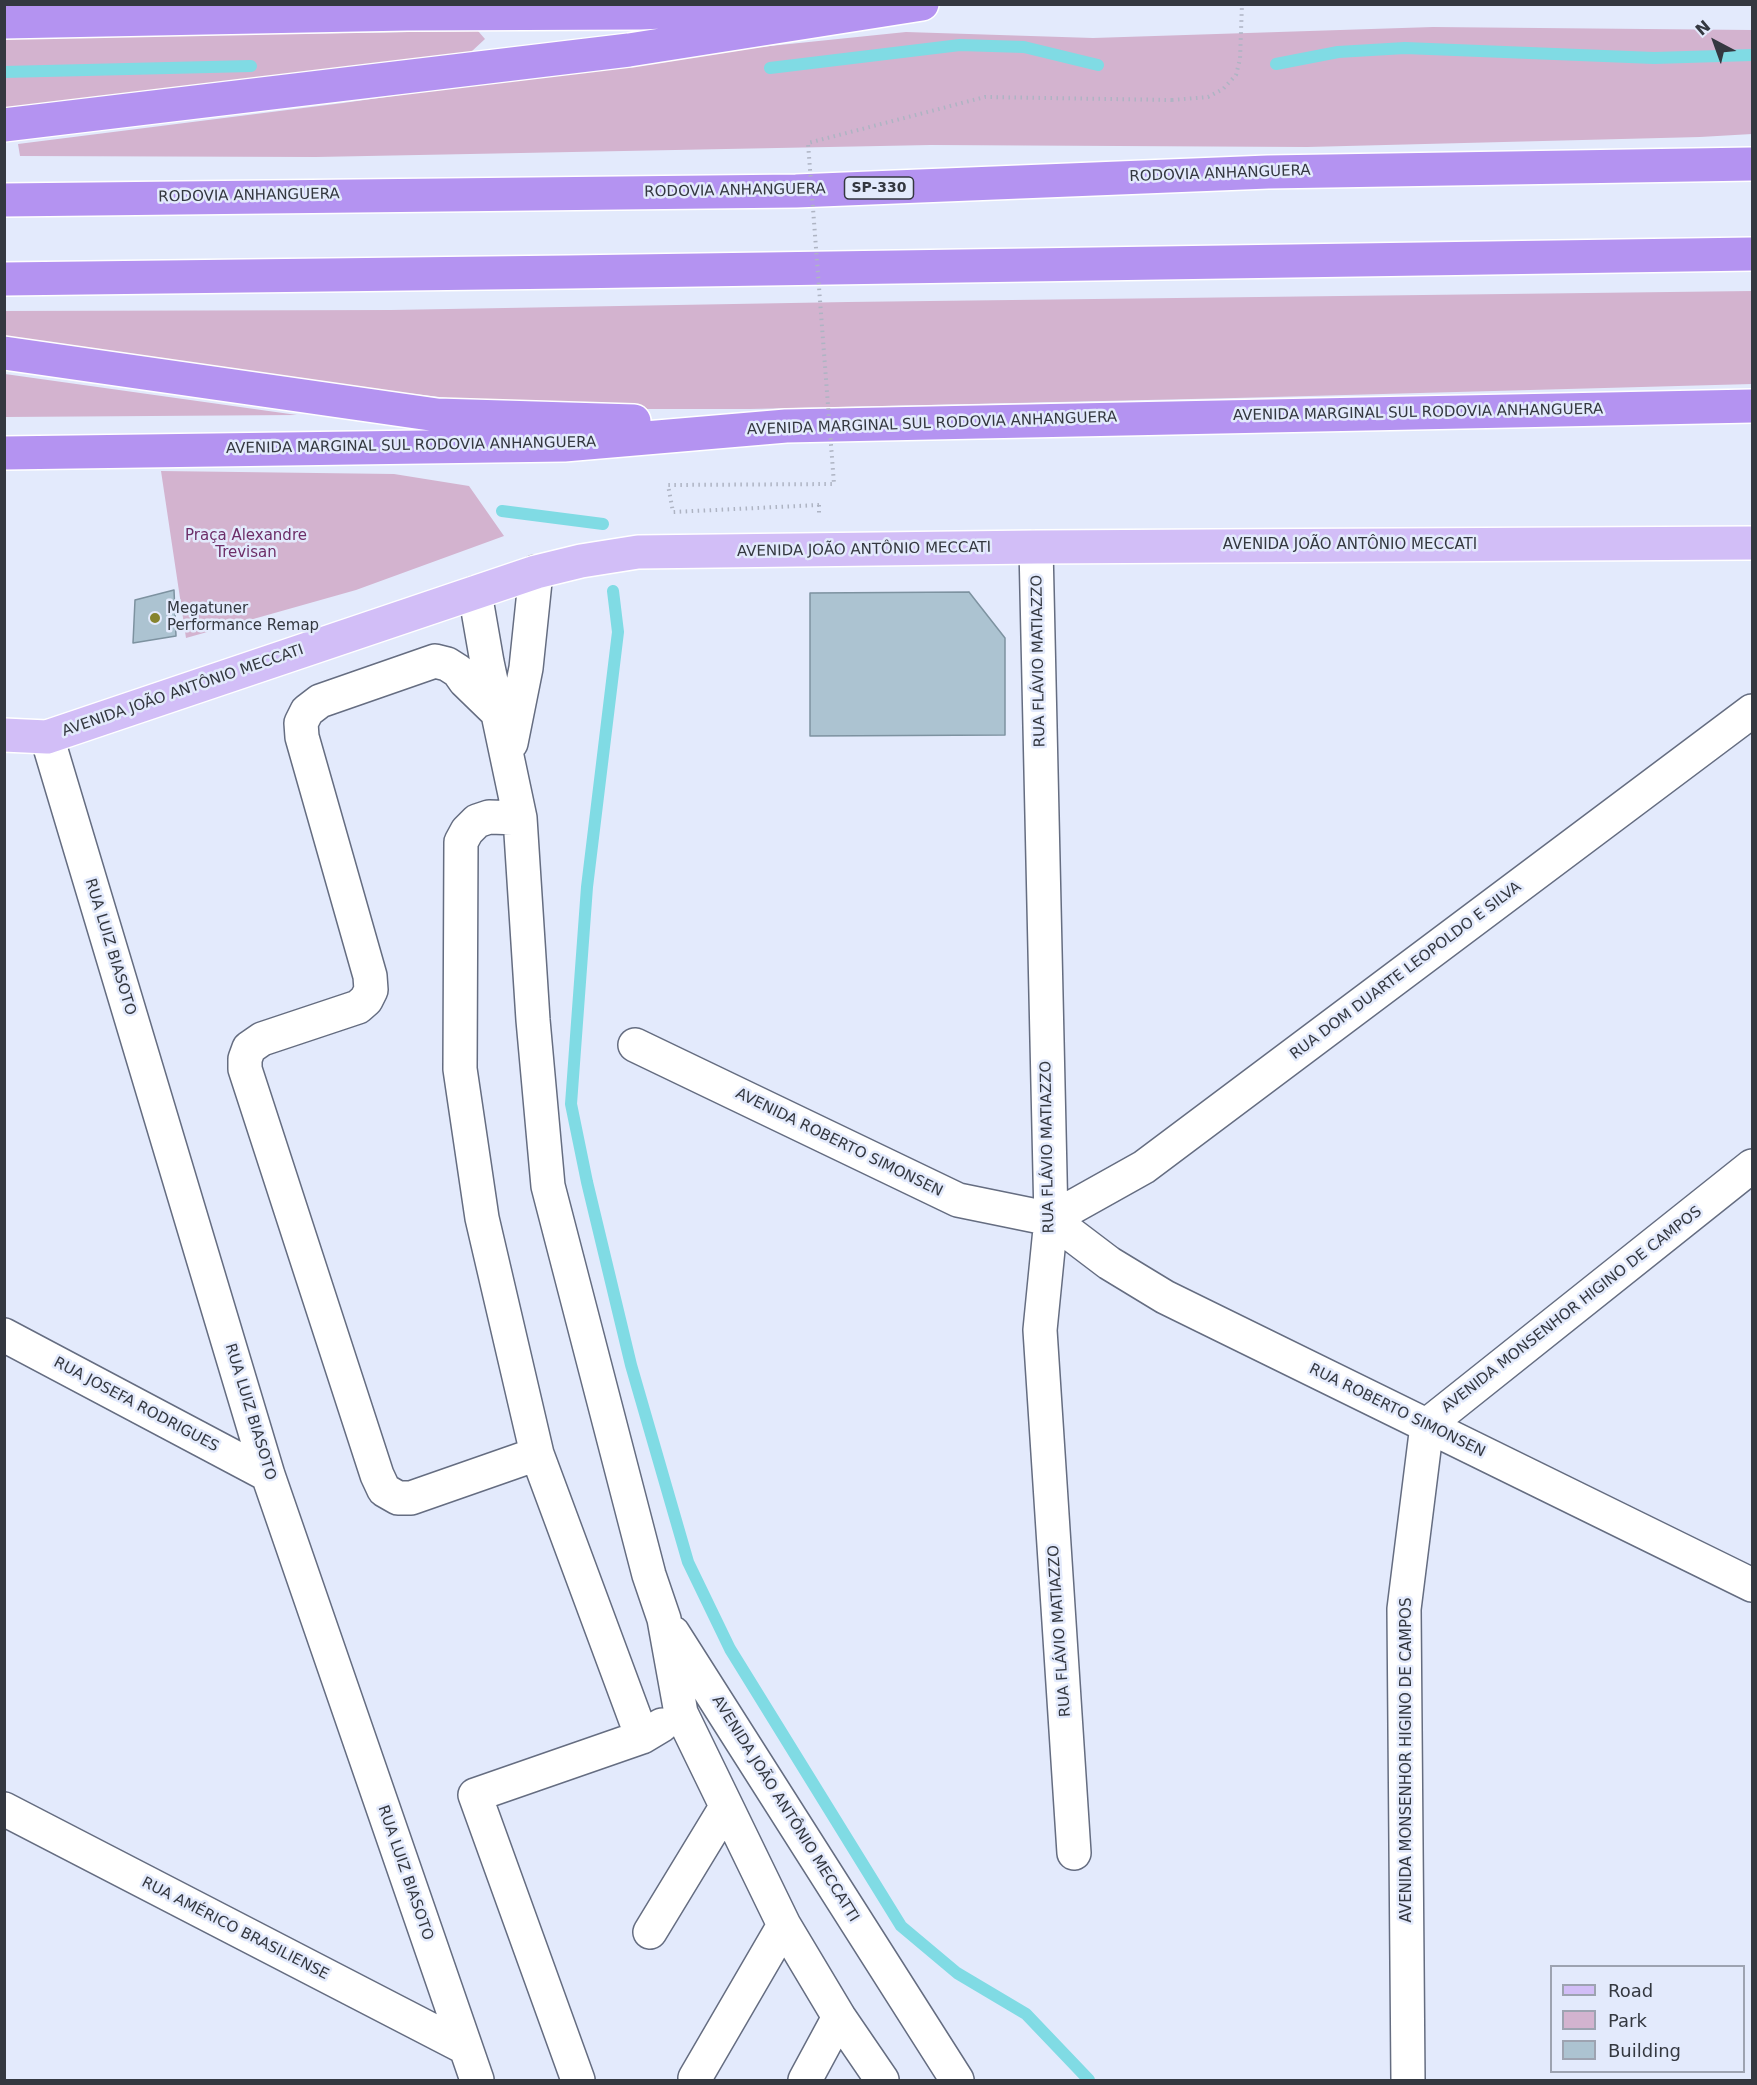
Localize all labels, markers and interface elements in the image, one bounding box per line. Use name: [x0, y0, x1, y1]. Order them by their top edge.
north arrow: [1685, 12, 1745, 72]
text: N: [1692, 16, 1714, 40]
street label: RODOVIA ANHANGUERA: [1129, 162, 1311, 186]
road number: SP-330: [844, 177, 914, 199]
street label: RODOVIA ANHANGUERA: [644, 180, 826, 202]
street label: RODOVIA ANHANGUERA: [158, 185, 340, 207]
street label: AVENIDA MARGINAL SUL RODOVIA ANHANGUERA: [1233, 401, 1603, 425]
street label: AVENIDA MARGINAL SUL RODOVIA ANHANGUERA: [747, 409, 1117, 439]
street label: AVENIDA MARGINAL SUL RODOVIA ANHANGUERA: [226, 434, 596, 458]
park label: Praça Alexandre Trevisan: [185, 527, 307, 562]
street label: AVENIDA JOÃO ANTÔNIO MECCATI: [1223, 536, 1477, 554]
street label: AVENIDA JOÃO ANTÔNIO MECCATI: [737, 539, 991, 561]
street label: RUA FLÁVIO MATIAZZO: [1028, 575, 1050, 747]
place label: Megatuner Performance Remap: [167, 600, 319, 635]
marker: Megatuner Performance Remap: [148, 611, 162, 625]
street label: AVENIDA JOÃO ANTÔNIO MECCATI: [60, 641, 306, 741]
street label: RUA LUIZ BIASOTO: [81, 877, 139, 1017]
street label: RUA DOM DUARTE LEOPOLDO E SILVA: [1287, 878, 1525, 1064]
street label: RUA FLÁVIO MATIAZZO: [1037, 1061, 1059, 1233]
street label: AVENIDA ROBERTO SIMONSEN: [733, 1085, 945, 1201]
street label: AVENIDA MONSENHOR HIGINO DE CAMPOS: [1438, 1203, 1706, 1417]
street label: RUA LUIZ BIASOTO: [221, 1342, 279, 1482]
street label: RUA JOSEFA RODRIGUES: [50, 1354, 222, 1456]
street label: RUA ROBERTO SIMONSEN: [1306, 1360, 1488, 1462]
street label: RUA FLÁVIO MATIAZZO: [1045, 1544, 1075, 1718]
street label: AVENIDA MONSENHOR HIGINO DE CAMPOS: [1398, 1598, 1416, 1922]
street label: AVENIDA JOÃO ANTÔNIO MECCATTI: [708, 1693, 862, 1925]
street label: RUA LUIZ BIASOTO: [373, 1803, 437, 1943]
street label: RUA AMÉRICO BRASILIENSE: [138, 1874, 332, 1984]
legend: [1550, 1965, 1745, 2073]
text: Road: [1608, 1980, 1653, 2001]
text: Park: [1608, 2010, 1647, 2031]
text: Building: [1608, 2040, 1681, 2061]

